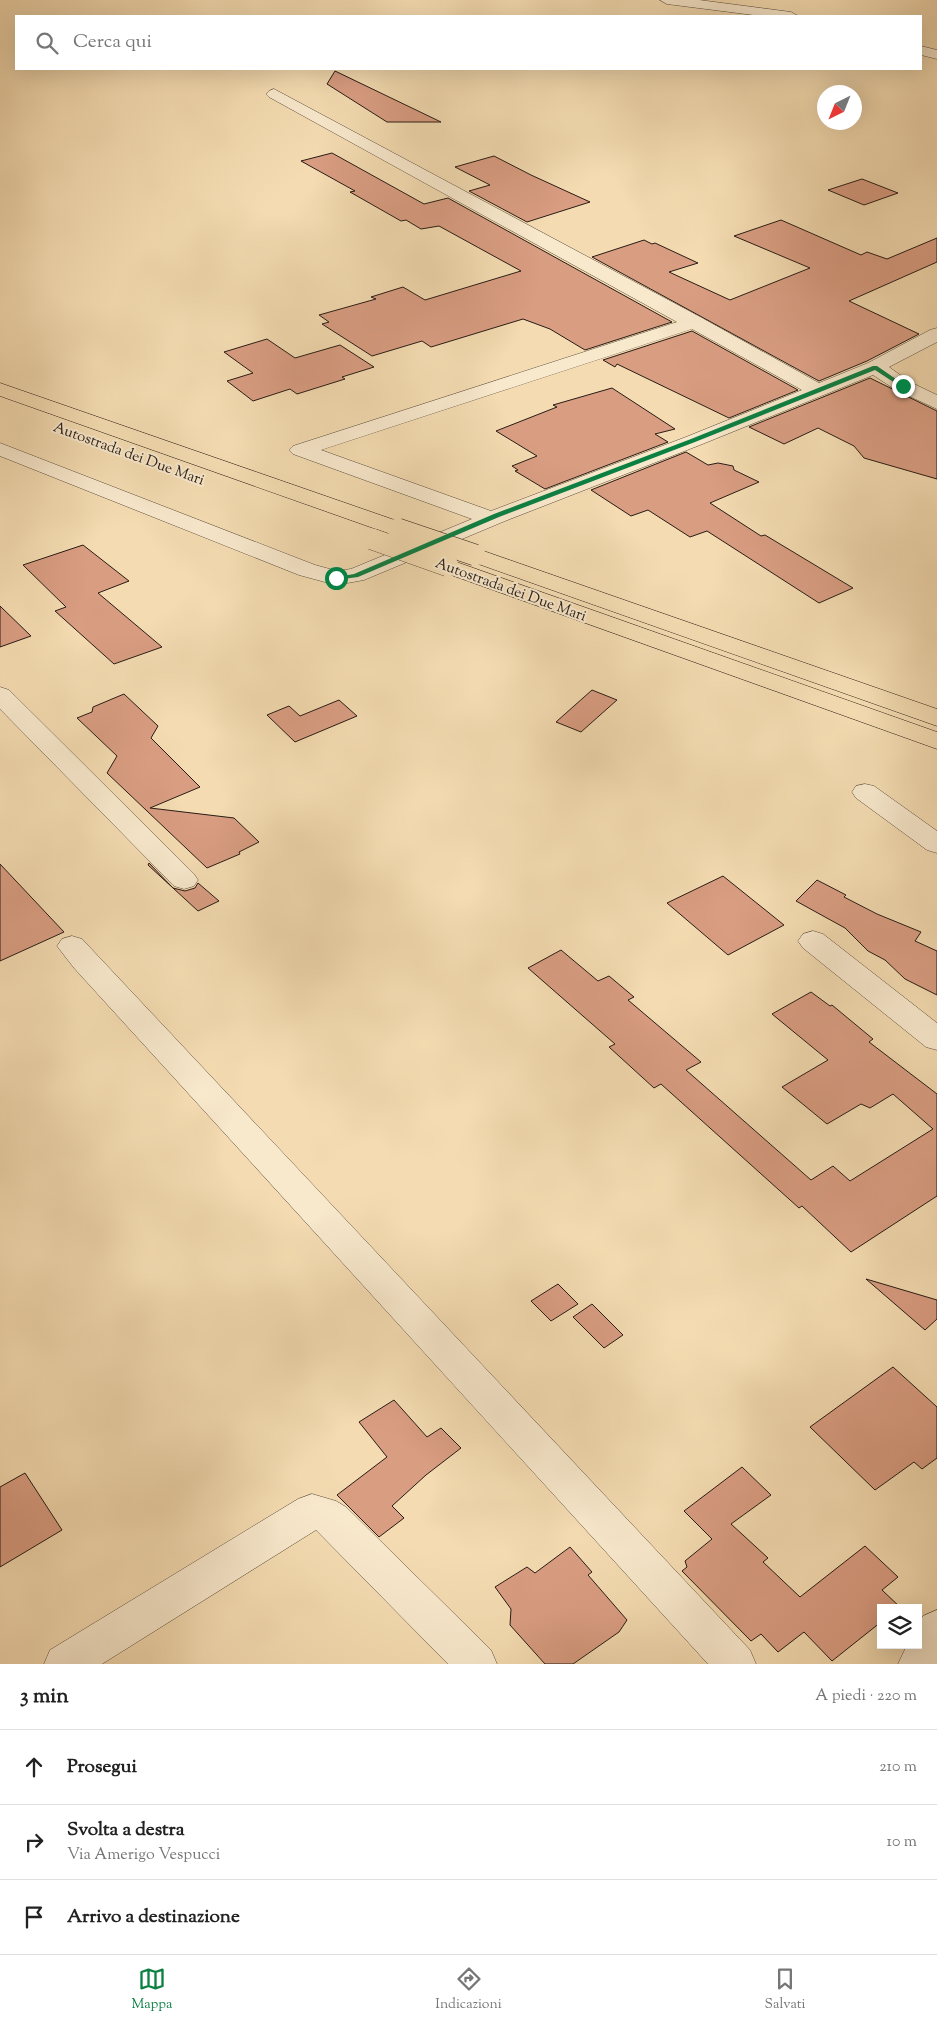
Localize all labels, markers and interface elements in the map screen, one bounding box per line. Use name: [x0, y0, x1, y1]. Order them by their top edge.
search box: [15, 15, 922, 70]
icon: search: [33, 29, 61, 57]
text: Cerca qui: [73, 29, 152, 56]
north arrow: [817, 85, 862, 130]
route end: [892, 375, 915, 398]
street label: Autostrada dei Due Mari: [50, 417, 207, 492]
street label: Autostrada dei Due Mari: [432, 553, 589, 628]
route start: [325, 567, 348, 590]
map controls: [877, 1604, 922, 1649]
button: layers: [877, 1604, 922, 1649]
text: 3 min: [20, 1682, 69, 1712]
text: A piedi · 220 m: [815, 1685, 917, 1708]
icon: ahead: [20, 1753, 48, 1781]
text: Prosegui: [67, 1754, 137, 1781]
text: 210 m: [879, 1756, 917, 1779]
text: Svolta a destra: [67, 1817, 184, 1844]
icon: right: [20, 1828, 48, 1856]
text: 10 m: [887, 1831, 917, 1854]
text: Via Amerigo Vespucci: [67, 1844, 220, 1867]
icon: arrive: [20, 1903, 48, 1931]
text: Arrivo a destinazione: [67, 1904, 240, 1931]
tab: Mappa: [131, 1965, 172, 2015]
tab: Indicazioni: [435, 1965, 502, 2015]
tab: Salvati: [765, 1965, 806, 2015]

